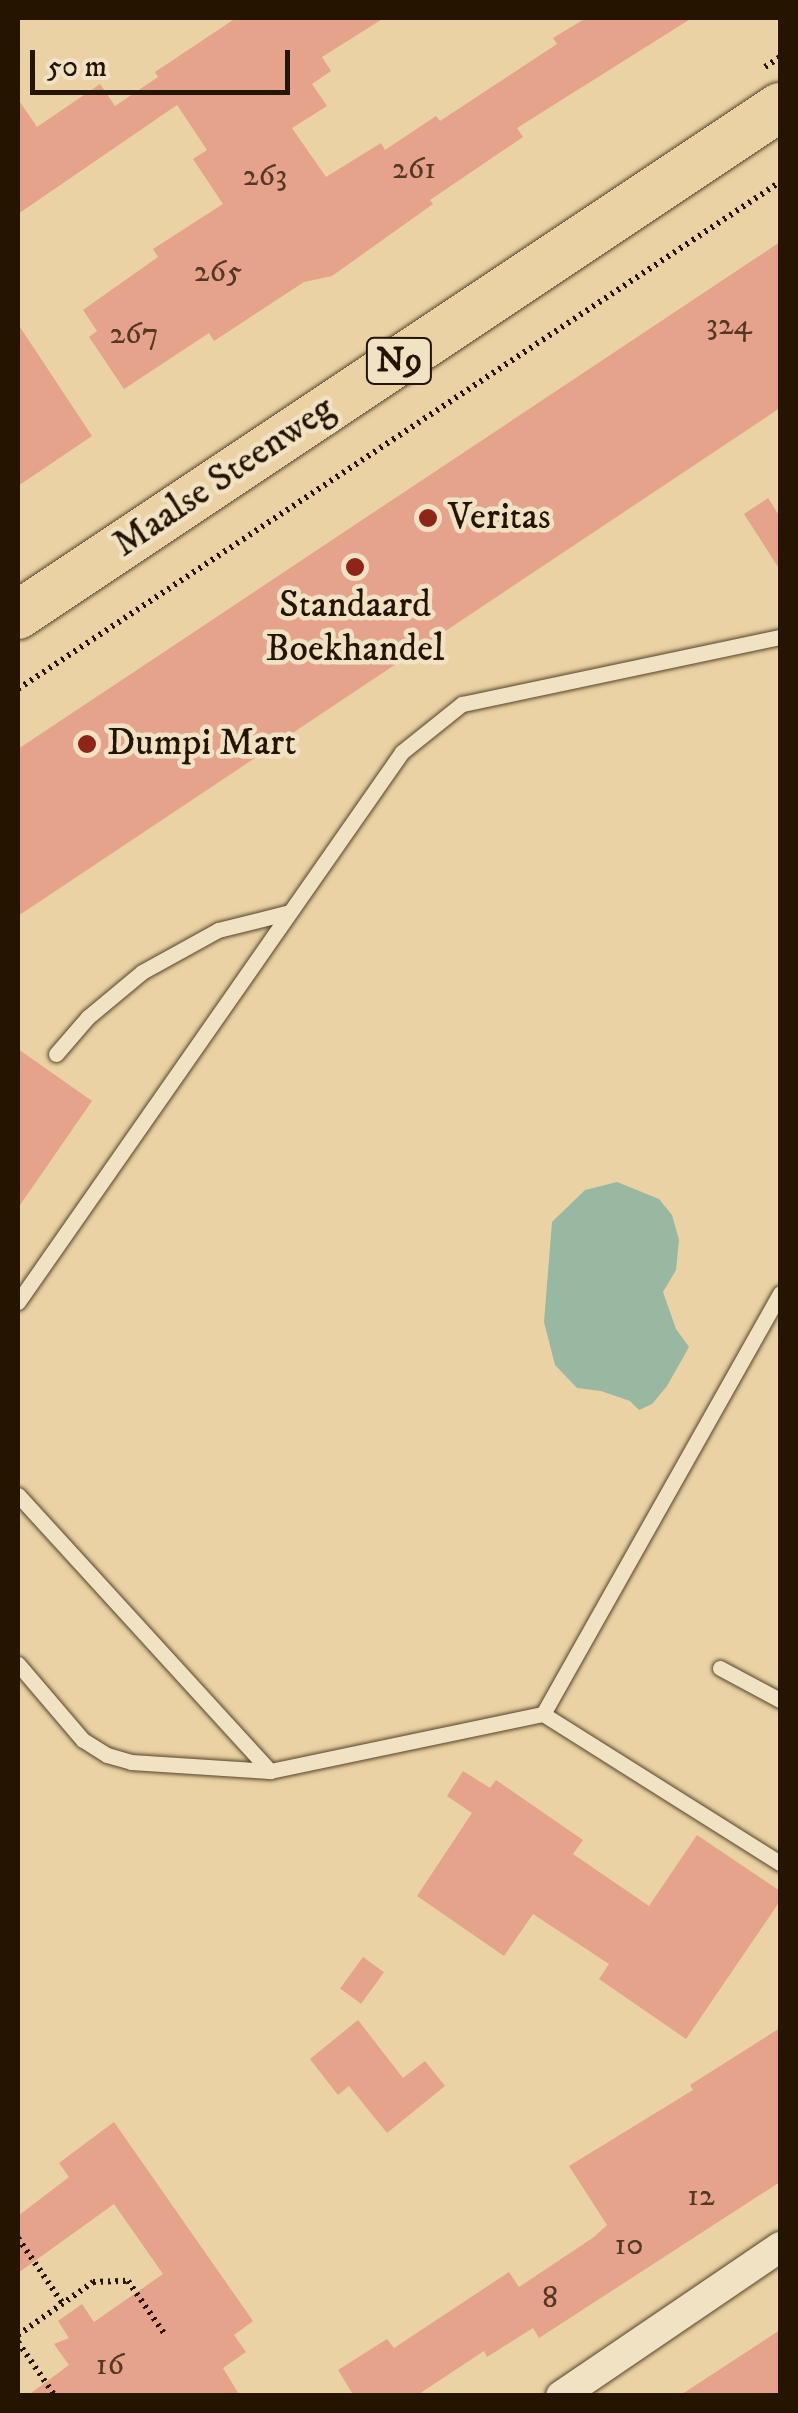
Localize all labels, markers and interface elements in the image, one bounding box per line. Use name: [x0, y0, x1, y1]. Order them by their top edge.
scale bar: [35, 30, 295, 92]
text: 50 m: [47, 49, 107, 86]
house number: 261: [392, 150, 436, 188]
house number: 263: [243, 157, 287, 195]
house number: 265: [194, 253, 242, 291]
house number: 324: [706, 306, 752, 344]
house number: 267: [109, 315, 159, 353]
road number: N9: [364, 331, 434, 391]
street label: Maalse Steenweg: [105, 386, 343, 568]
place label: Veritas: [448, 495, 551, 541]
marker: Veritas: [417, 507, 439, 529]
marker: Standaard Boekhandel: [344, 556, 366, 578]
place label: Standaard Boekhandel: [265, 583, 445, 672]
place label: Dumpi Mart: [107, 721, 296, 767]
marker: Dumpi Mart: [76, 733, 98, 755]
house number: 12: [687, 2177, 715, 2215]
house number: 10: [615, 2226, 643, 2264]
house number: 8: [542, 2279, 558, 2317]
house number: 16: [96, 2346, 124, 2384]

